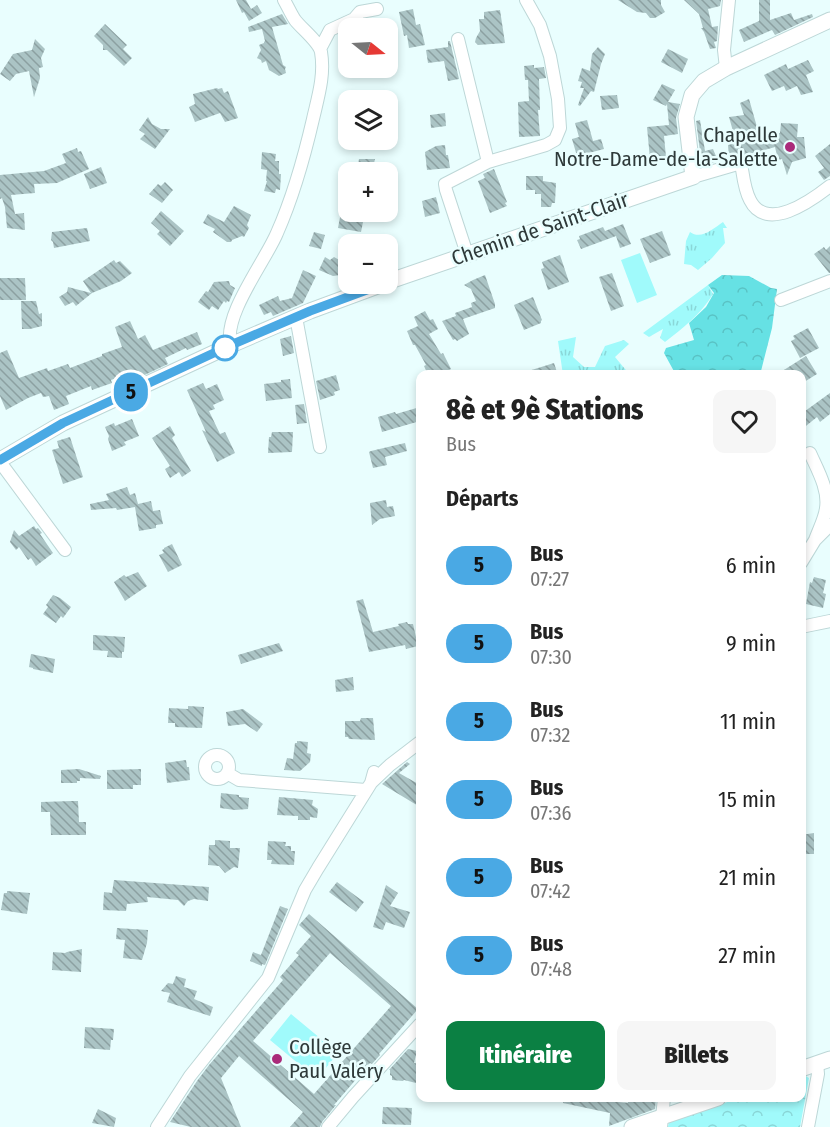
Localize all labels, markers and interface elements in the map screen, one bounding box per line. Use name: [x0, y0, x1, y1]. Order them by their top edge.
north arrow: [338, 18, 398, 78]
map controls: [338, 18, 398, 294]
button: layers: [338, 90, 398, 150]
place label: Chapelle Notre-Dame-de-la-Salette: [554, 122, 778, 172]
marker: Chapelle Notre-Dame-de-la-Salette: [783, 140, 797, 154]
button: +: [338, 162, 398, 222]
street label: Chemin de Saint-Clair: [448, 186, 633, 271]
button: −: [338, 234, 398, 294]
unlabelled marker: [212, 335, 238, 361]
line badge: 5: [112, 372, 150, 412]
text: 5: [126, 379, 136, 405]
button: heart: [713, 390, 776, 453]
text: 8è et 9è Stations: [446, 393, 643, 426]
text: Bus: [446, 432, 476, 456]
text: Départs: [446, 485, 518, 512]
text: Bus: [530, 540, 563, 567]
text: 5: [474, 552, 484, 578]
text: 6 min: [726, 552, 776, 579]
text: 07:27: [530, 567, 569, 591]
text: Bus: [530, 618, 563, 645]
text: 5: [474, 630, 484, 656]
text: 9 min: [726, 630, 776, 657]
text: 07:30: [530, 645, 572, 669]
text: Bus: [530, 696, 563, 723]
text: 5: [474, 708, 484, 734]
text: 11 min: [720, 708, 776, 735]
text: 07:32: [530, 723, 570, 747]
text: Bus: [530, 774, 563, 801]
text: 5: [474, 786, 484, 812]
text: 15 min: [718, 786, 776, 813]
text: 07:36: [530, 801, 572, 825]
text: Bus: [530, 852, 563, 879]
text: 5: [474, 864, 484, 890]
text: 21 min: [719, 864, 776, 891]
text: 07:42: [530, 879, 571, 903]
text: Bus: [530, 930, 563, 957]
text: 5: [474, 942, 484, 968]
text: 27 min: [718, 942, 776, 969]
text: 07:48: [530, 957, 572, 981]
button: Itinéraire: [446, 1021, 605, 1090]
button: Billets: [617, 1021, 776, 1090]
place label: Collège Paul Valéry: [289, 1034, 384, 1084]
marker: Collège Paul Valéry: [270, 1052, 284, 1066]

